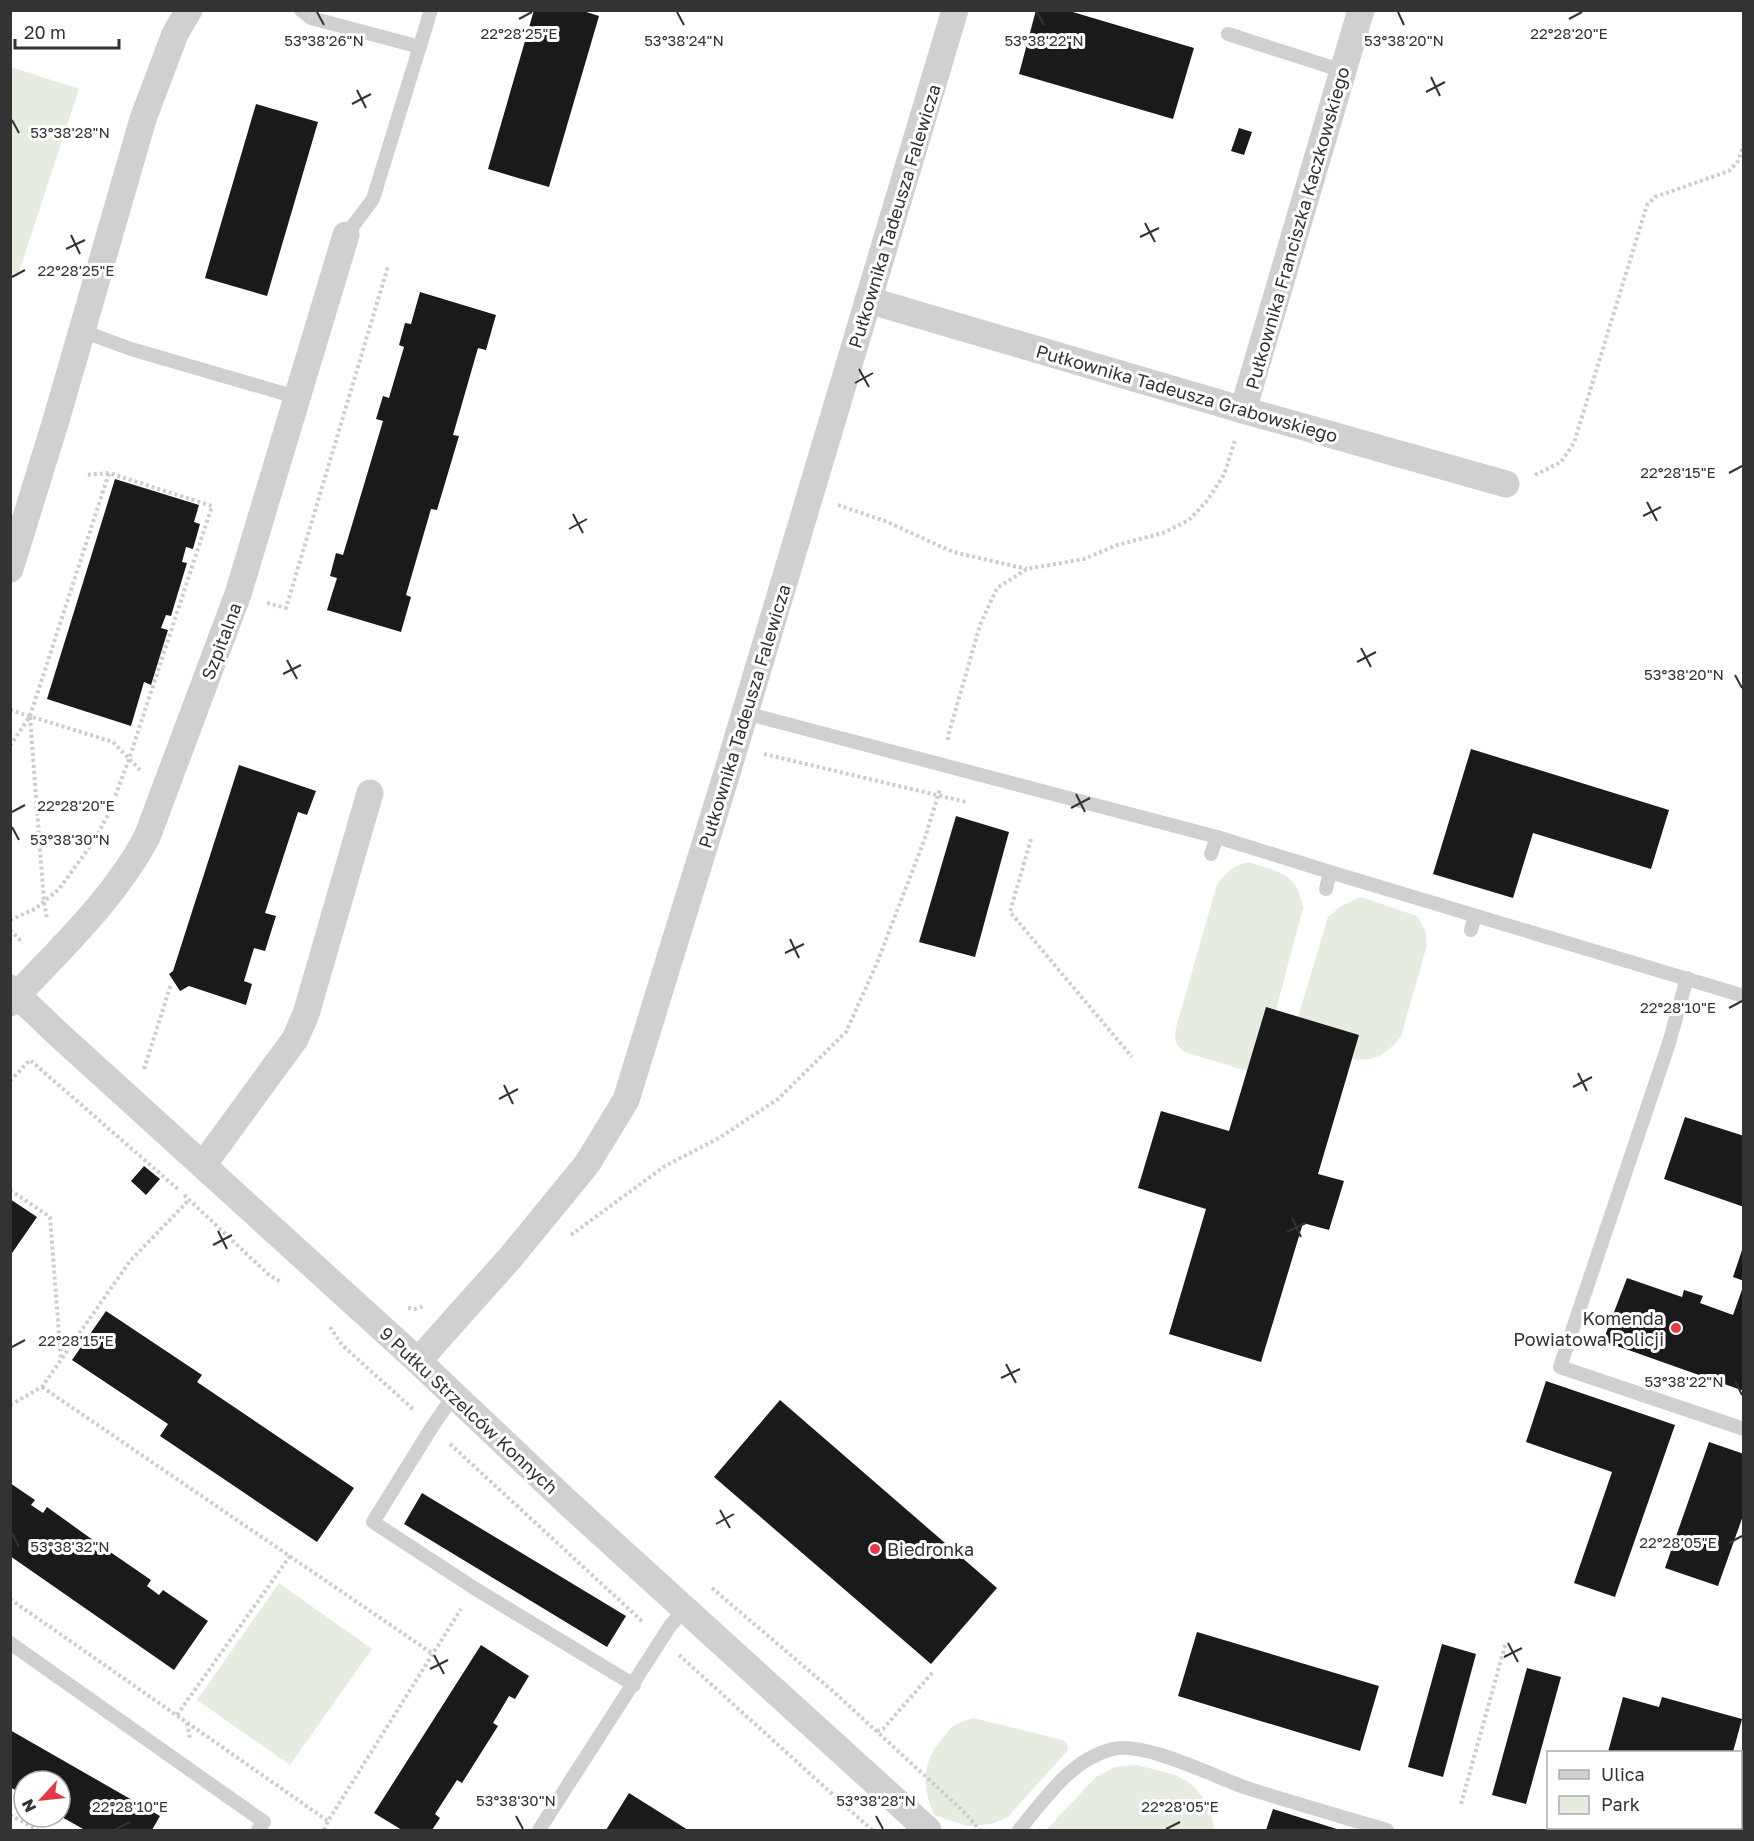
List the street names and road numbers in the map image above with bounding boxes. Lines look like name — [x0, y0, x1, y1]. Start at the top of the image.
street label: Pułkownika Franciszka Kaczkowskiego — [1240, 64, 1354, 392]
street label: Pułkownika Tadeusza Falewicza — [843, 81, 945, 351]
street label: Pułkownika Tadeusza Grabowskiego — [1034, 339, 1340, 447]
street label: Pułkownika Tadeusza Falewicza — [693, 581, 795, 851]
street label: Szpitalna — [196, 599, 246, 683]
street label: 9 Pułku Strzelców Konnych — [375, 1322, 563, 1498]

